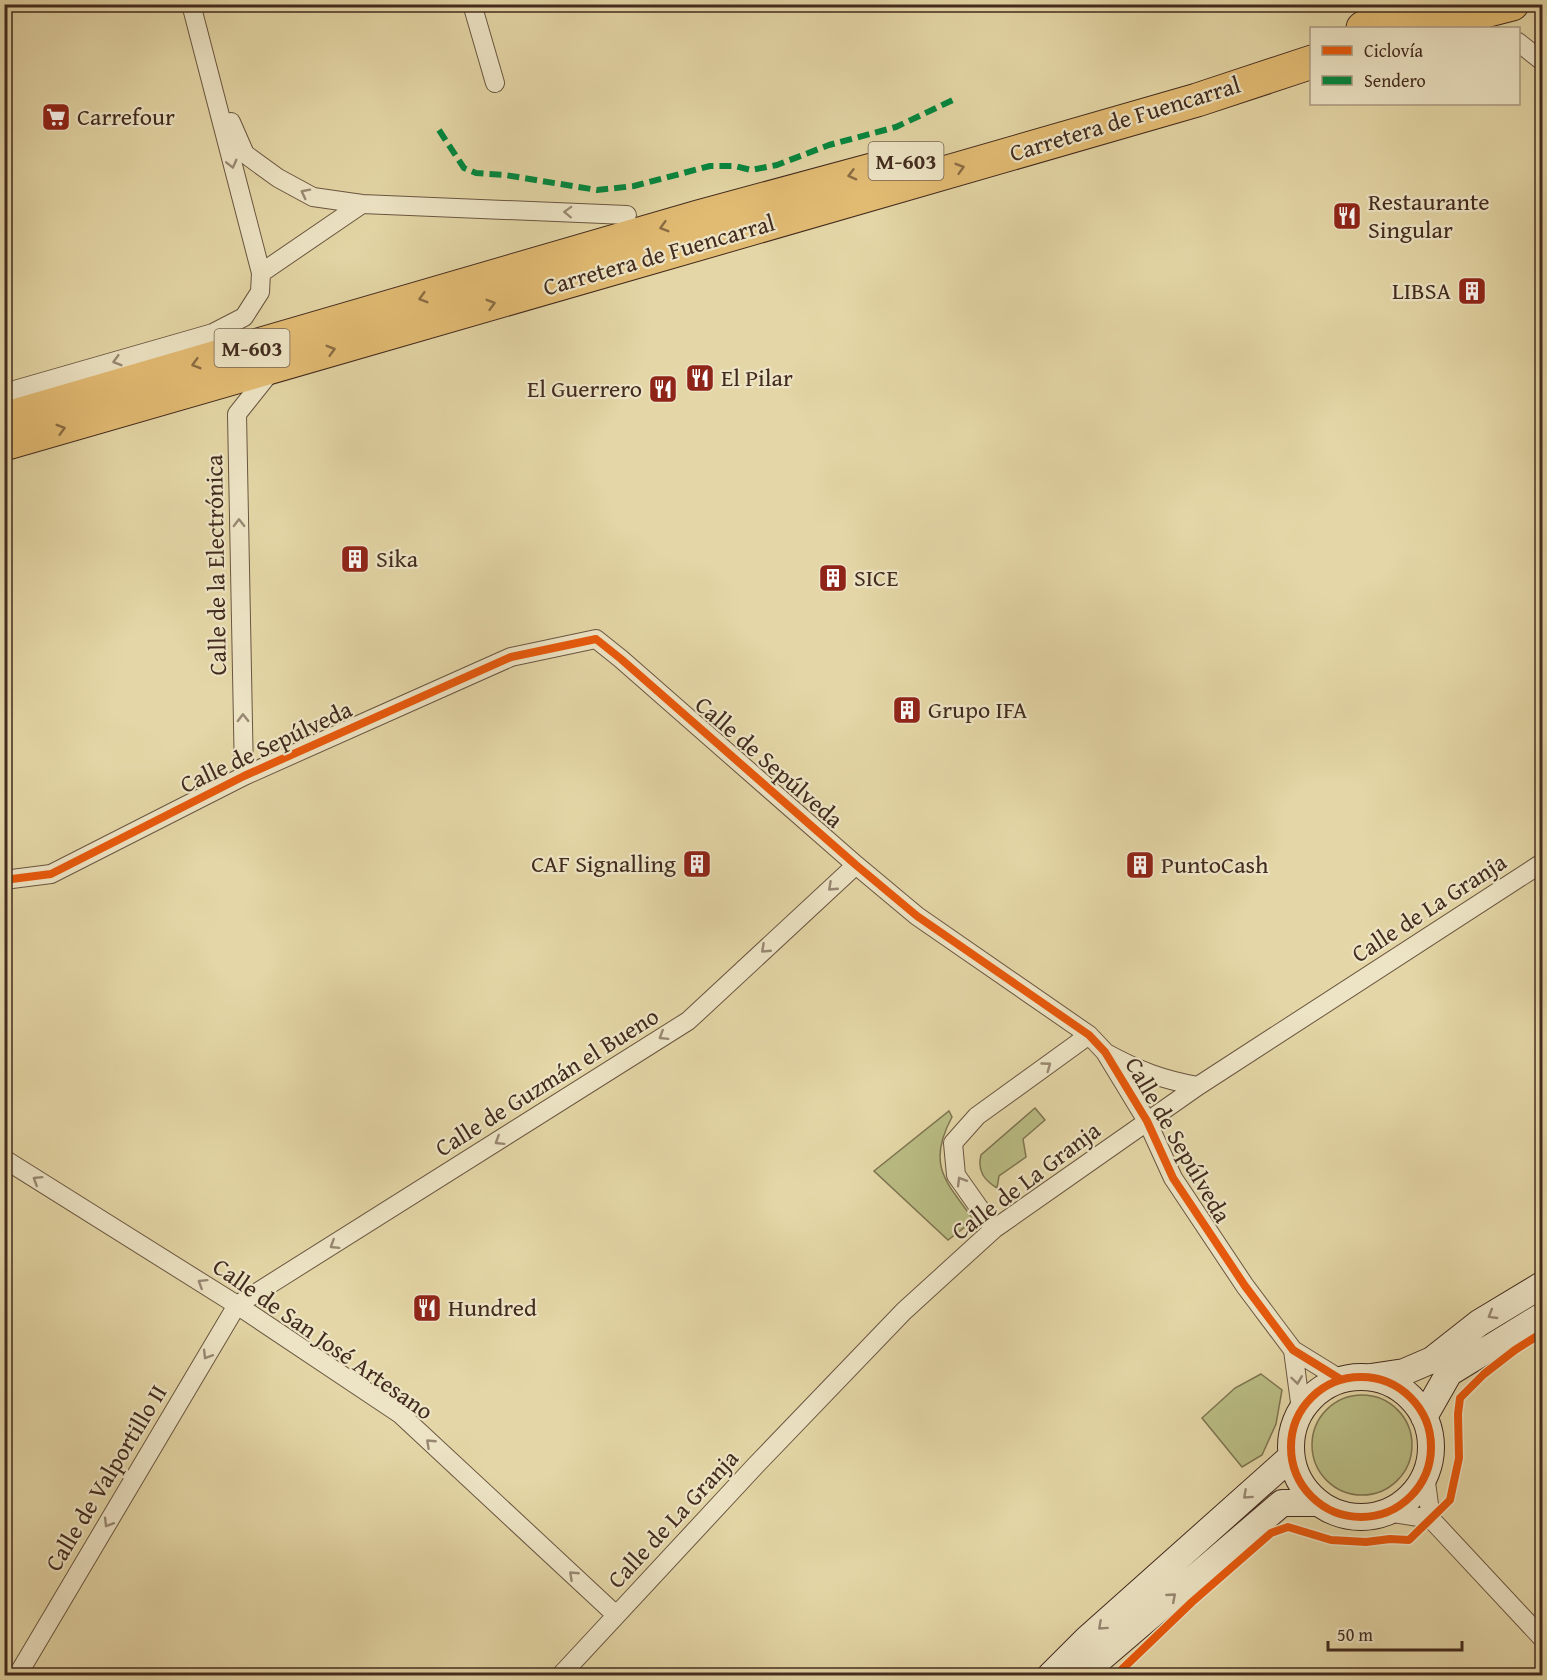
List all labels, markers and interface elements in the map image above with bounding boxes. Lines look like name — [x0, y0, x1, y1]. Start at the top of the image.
legend — [1310, 27, 1520, 105]
text: Ciclovía — [1364, 37, 1423, 64]
street label: Carretera de Fuencarral — [1005, 67, 1245, 170]
text: Sendero — [1364, 67, 1426, 94]
place label: Carrefour — [77, 99, 175, 134]
supermarket icon: Carrefour — [40, 101, 72, 133]
road number: M-603 — [868, 142, 944, 180]
one-way arrow — [225, 158, 238, 168]
one-way arrow — [954, 163, 965, 175]
one-way arrow — [847, 168, 857, 180]
place label: Restaurante Singular — [1368, 184, 1490, 247]
one-way arrow — [300, 188, 311, 200]
restaurant icon: Restaurante Singular — [1331, 200, 1363, 232]
street label: Carretera de Fuencarral — [539, 205, 779, 304]
one-way arrow — [564, 206, 573, 219]
one-way arrow — [659, 220, 669, 232]
place label: LIBSA — [1392, 273, 1451, 308]
building icon: LIBSA — [1456, 275, 1488, 307]
one-way arrow — [418, 291, 429, 303]
one-way arrow — [485, 299, 495, 311]
road number: M-603 — [214, 329, 290, 367]
one-way arrow — [325, 345, 336, 357]
one-way arrow — [112, 354, 123, 366]
one-way arrow — [191, 357, 202, 369]
place label: El Pilar — [721, 360, 793, 395]
restaurant icon: El Pilar — [684, 362, 716, 394]
place label: El Guerrero — [527, 371, 642, 406]
restaurant icon: El Guerrero — [647, 373, 679, 405]
one-way arrow — [56, 423, 66, 436]
street label: Calle de la Electrónica — [196, 454, 235, 676]
one-way arrow — [233, 518, 245, 527]
place label: Sika — [376, 541, 419, 576]
building icon: Sika — [339, 543, 371, 575]
place label: SICE — [854, 560, 898, 595]
building icon: SICE — [817, 562, 849, 594]
street label: Calle de Sepúlveda — [688, 687, 852, 836]
street label: Calle de Sepúlveda — [174, 691, 358, 802]
place label: Grupo IFA — [928, 692, 1028, 727]
building icon: Grupo IFA — [891, 694, 923, 726]
one-way arrow — [237, 713, 249, 722]
street label: Calle de La Granja — [1344, 844, 1514, 971]
place label: CAF Signalling — [531, 846, 676, 881]
place label: PuntoCash — [1161, 847, 1269, 882]
building icon: CAF Signalling — [681, 848, 713, 880]
building icon: PuntoCash — [1124, 849, 1156, 881]
one-way arrow — [828, 880, 839, 891]
one-way arrow — [762, 942, 772, 953]
street label: Calle de Guzmán el Bueno — [428, 998, 665, 1165]
one-way arrow — [659, 1029, 670, 1040]
street label: Calle de Sepúlveda — [1117, 1050, 1240, 1230]
one-way arrow — [1040, 1062, 1051, 1073]
street label: Calle de La Granja — [944, 1113, 1108, 1248]
one-way arrow — [495, 1133, 505, 1145]
one-way arrow — [33, 1175, 43, 1187]
one-way arrow — [957, 1177, 968, 1187]
one-way arrow — [329, 1237, 340, 1248]
street label: Calle de San José Artesano — [206, 1249, 441, 1428]
one-way arrow — [198, 1279, 208, 1291]
place label: Hundred — [448, 1290, 537, 1325]
restaurant icon: Hundred — [411, 1292, 443, 1324]
one-way arrow — [1488, 1307, 1498, 1319]
one-way arrow — [203, 1349, 215, 1359]
one-way arrow — [1291, 1375, 1303, 1385]
street label: Calle de Valportillo II — [36, 1378, 175, 1578]
one-way arrow — [427, 1439, 438, 1450]
street label: Calle de La Granja — [599, 1441, 747, 1596]
one-way arrow — [1243, 1488, 1254, 1499]
one-way arrow — [103, 1517, 115, 1527]
one-way arrow — [570, 1571, 580, 1582]
one-way arrow — [1165, 1593, 1176, 1604]
scale bar — [1328, 1614, 1462, 1652]
one-way arrow — [1098, 1619, 1109, 1630]
text: 50 m — [1337, 1621, 1373, 1648]

